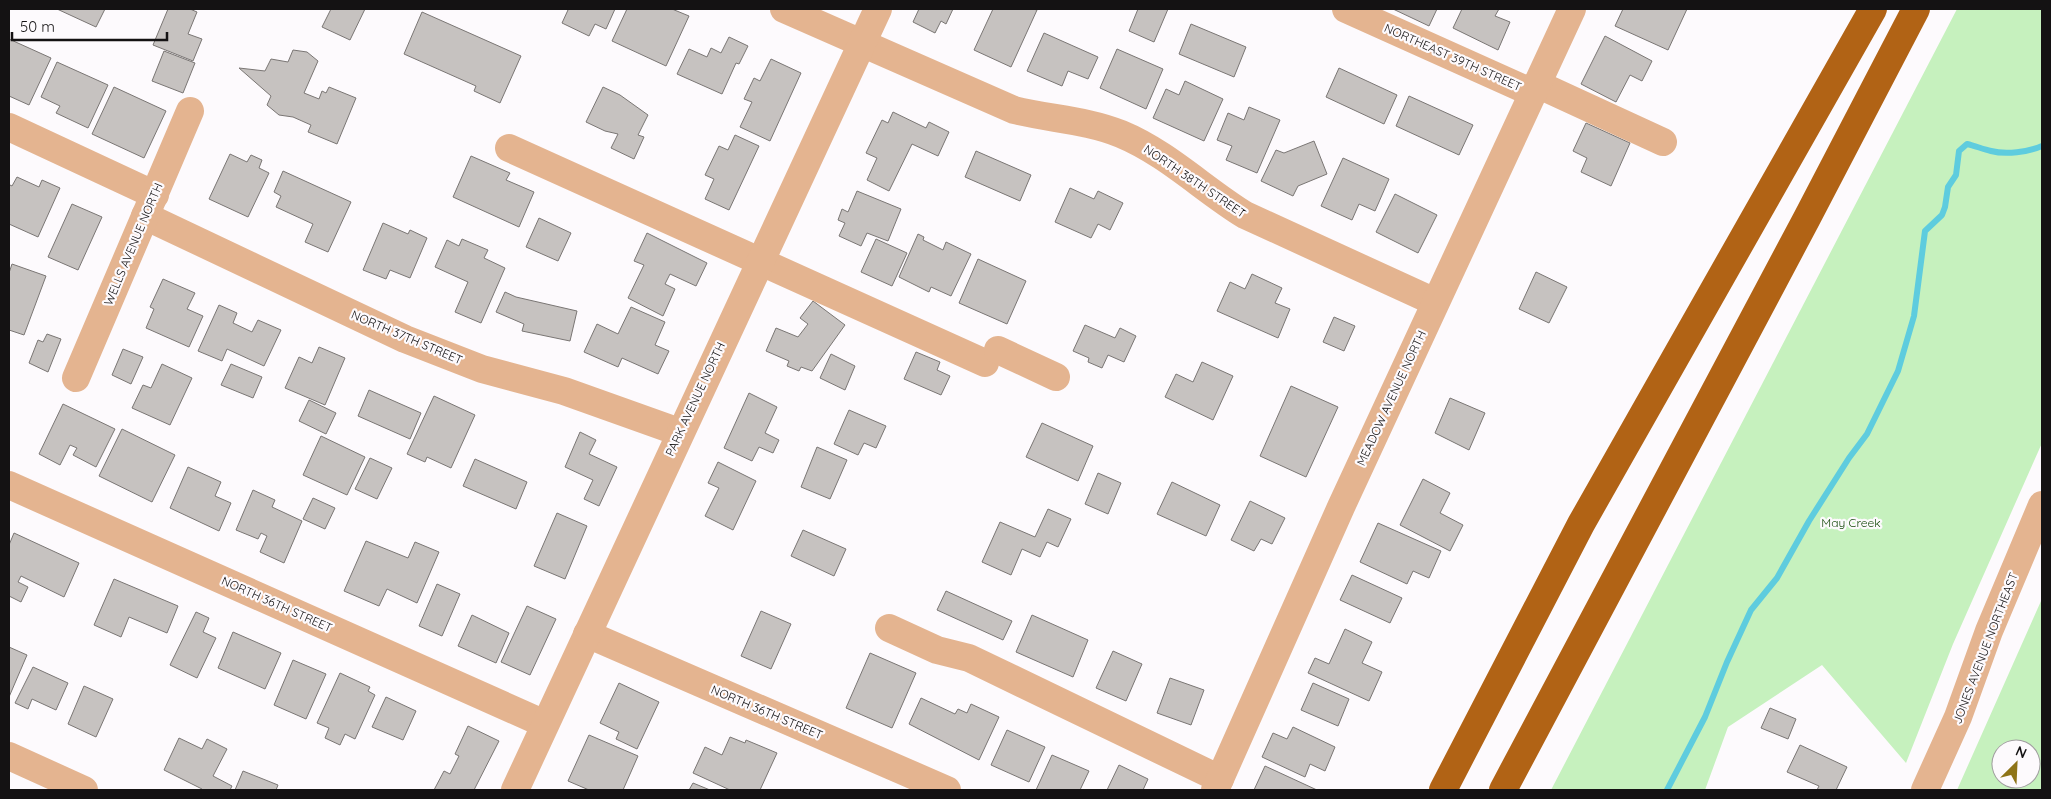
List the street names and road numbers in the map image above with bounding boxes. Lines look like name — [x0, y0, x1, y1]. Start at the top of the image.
street label: NORTHEAST 39TH STREET — [1382, 20, 1524, 94]
street label: NORTH 38TH STREET — [1141, 141, 1249, 221]
street label: WELLS AVENUE NORTH — [100, 180, 166, 308]
street label: NORTH 37TH STREET — [349, 307, 465, 367]
street label: MEADOW AVENUE NORTH — [1353, 328, 1429, 468]
street label: PARK AVENUE NORTH — [662, 339, 728, 459]
street label: JONES AVENUE NORTHEAST — [1949, 570, 2021, 726]
street label: NORTH 36TH STREET — [219, 573, 335, 635]
street label: NORTH 36TH STREET — [709, 682, 825, 742]

